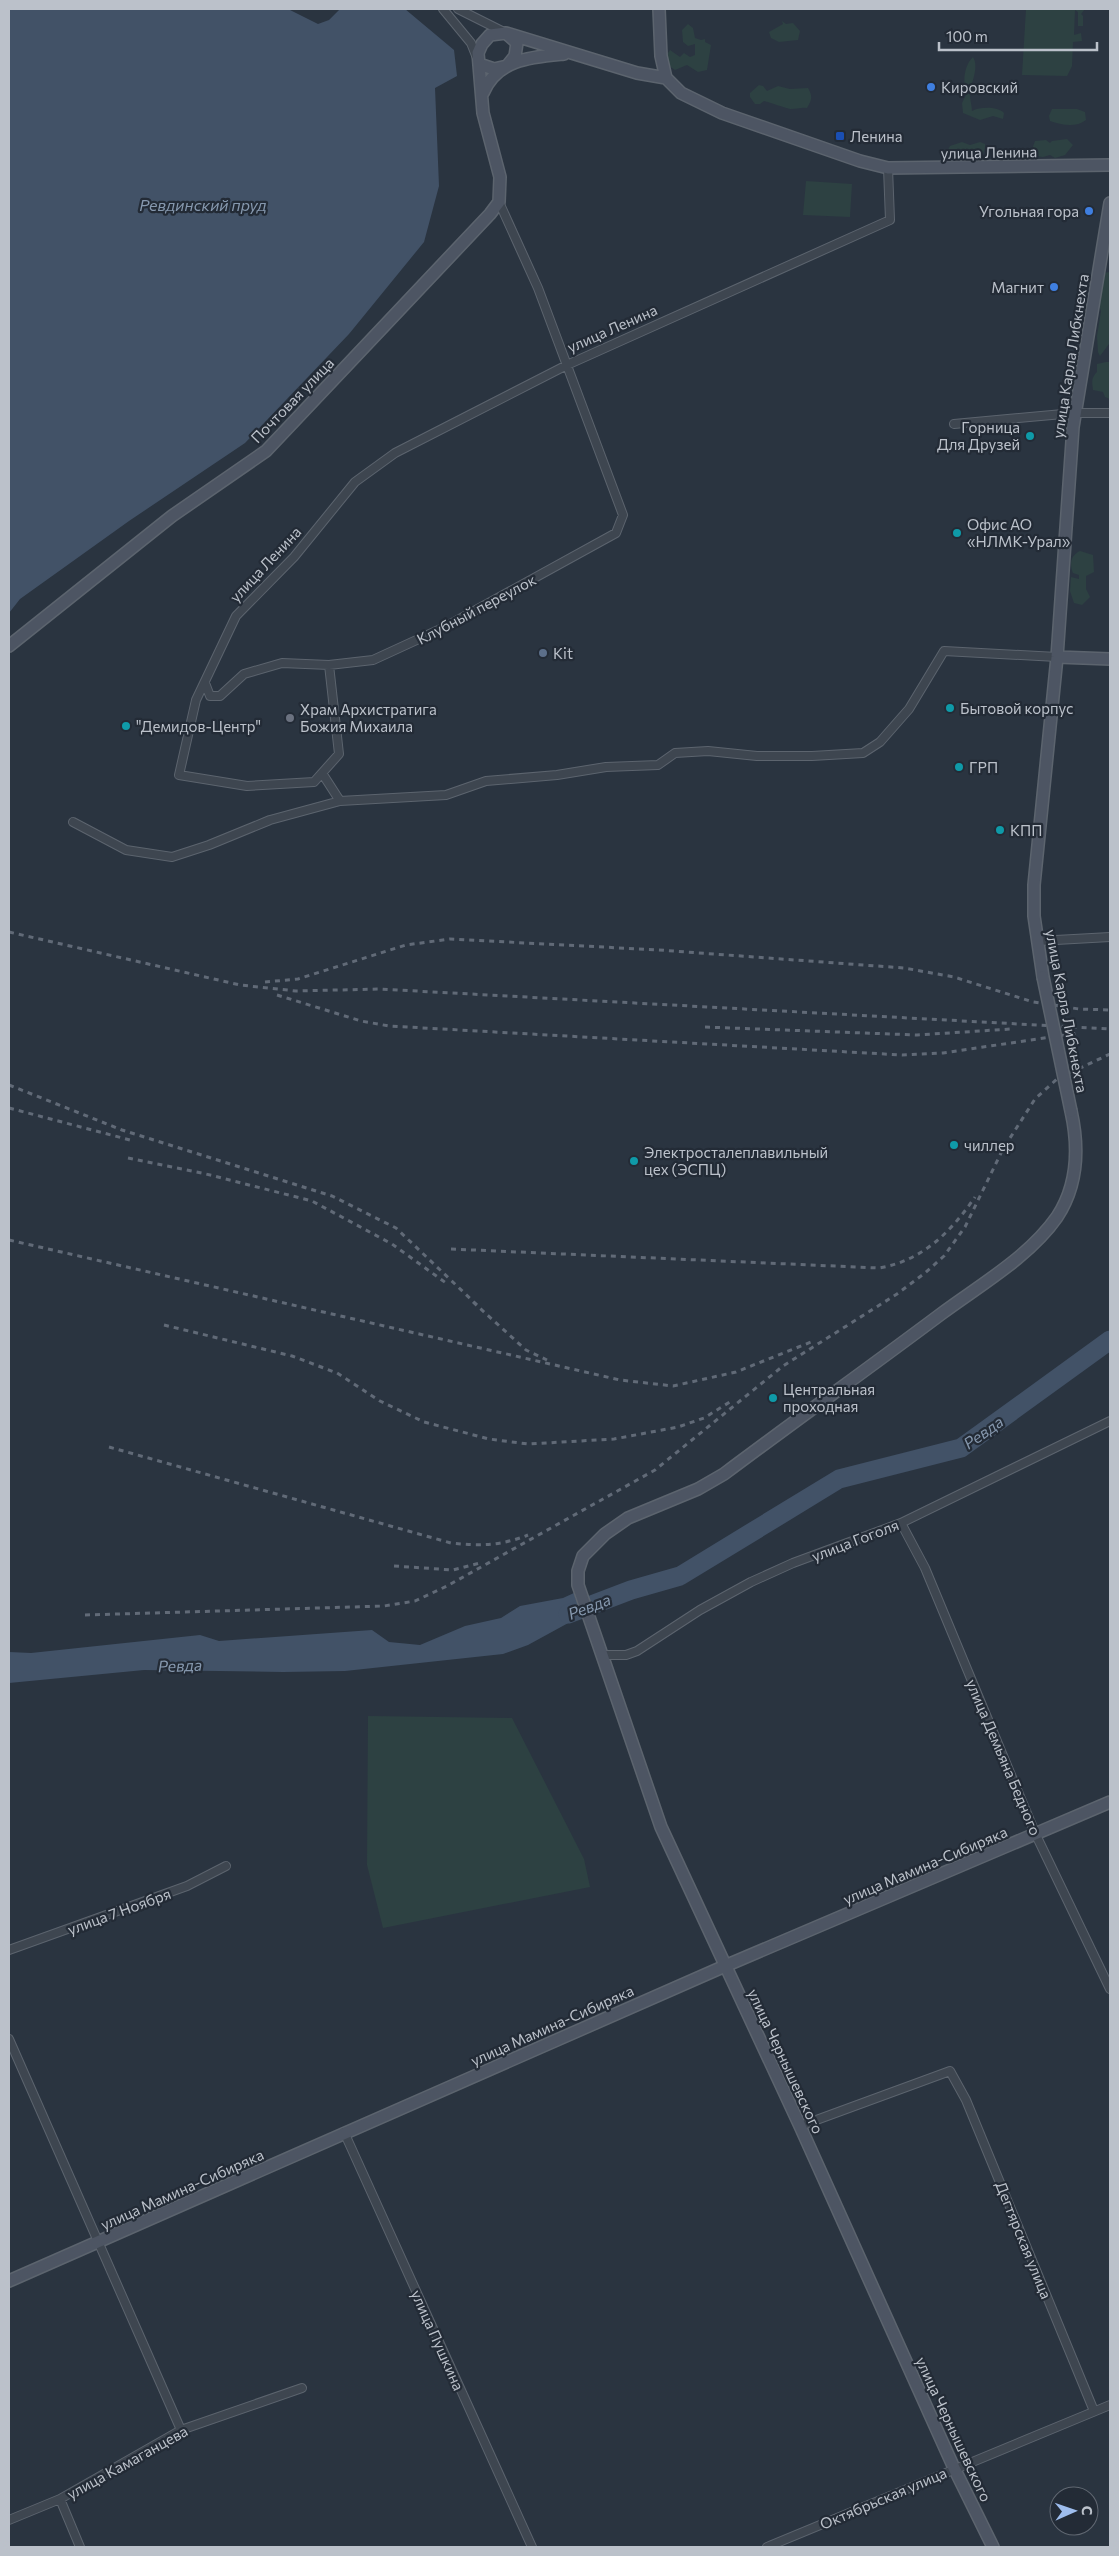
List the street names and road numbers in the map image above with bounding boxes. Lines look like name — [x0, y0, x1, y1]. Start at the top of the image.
street label: улица Ленина — [941, 142, 1037, 162]
street label: улица Карла Либкнехта — [1048, 273, 1092, 439]
street label: улица Ленина — [564, 300, 660, 356]
street label: Почтовая улица — [247, 354, 337, 446]
street label: улица Ленина — [225, 523, 305, 605]
street label: Клубный переулок — [413, 570, 539, 648]
street label: улица Карла Либкнехта — [1042, 928, 1092, 1094]
street label: улица Гоголя — [809, 1515, 901, 1565]
street label: улица Демьяна Бедного — [963, 1676, 1045, 1838]
street label: улица Мамина-Сибиряка — [840, 1822, 1010, 1908]
street label: улица 7 Ноября — [65, 1884, 173, 1938]
street label: улица Мамина-Сибиряка — [468, 1981, 636, 2069]
street label: улица Чернышевского — [744, 1986, 828, 2136]
street label: улица Мамина-Сибиряка — [98, 2145, 266, 2233]
street label: Дегтярская улица — [992, 2179, 1056, 2301]
street label: улица Пушкина — [408, 2287, 468, 2393]
street label: улица Чернышевского — [912, 2354, 996, 2504]
street label: улица Камаганцева — [63, 2421, 191, 2503]
street label: Октябрьская улица — [817, 2463, 949, 2533]

